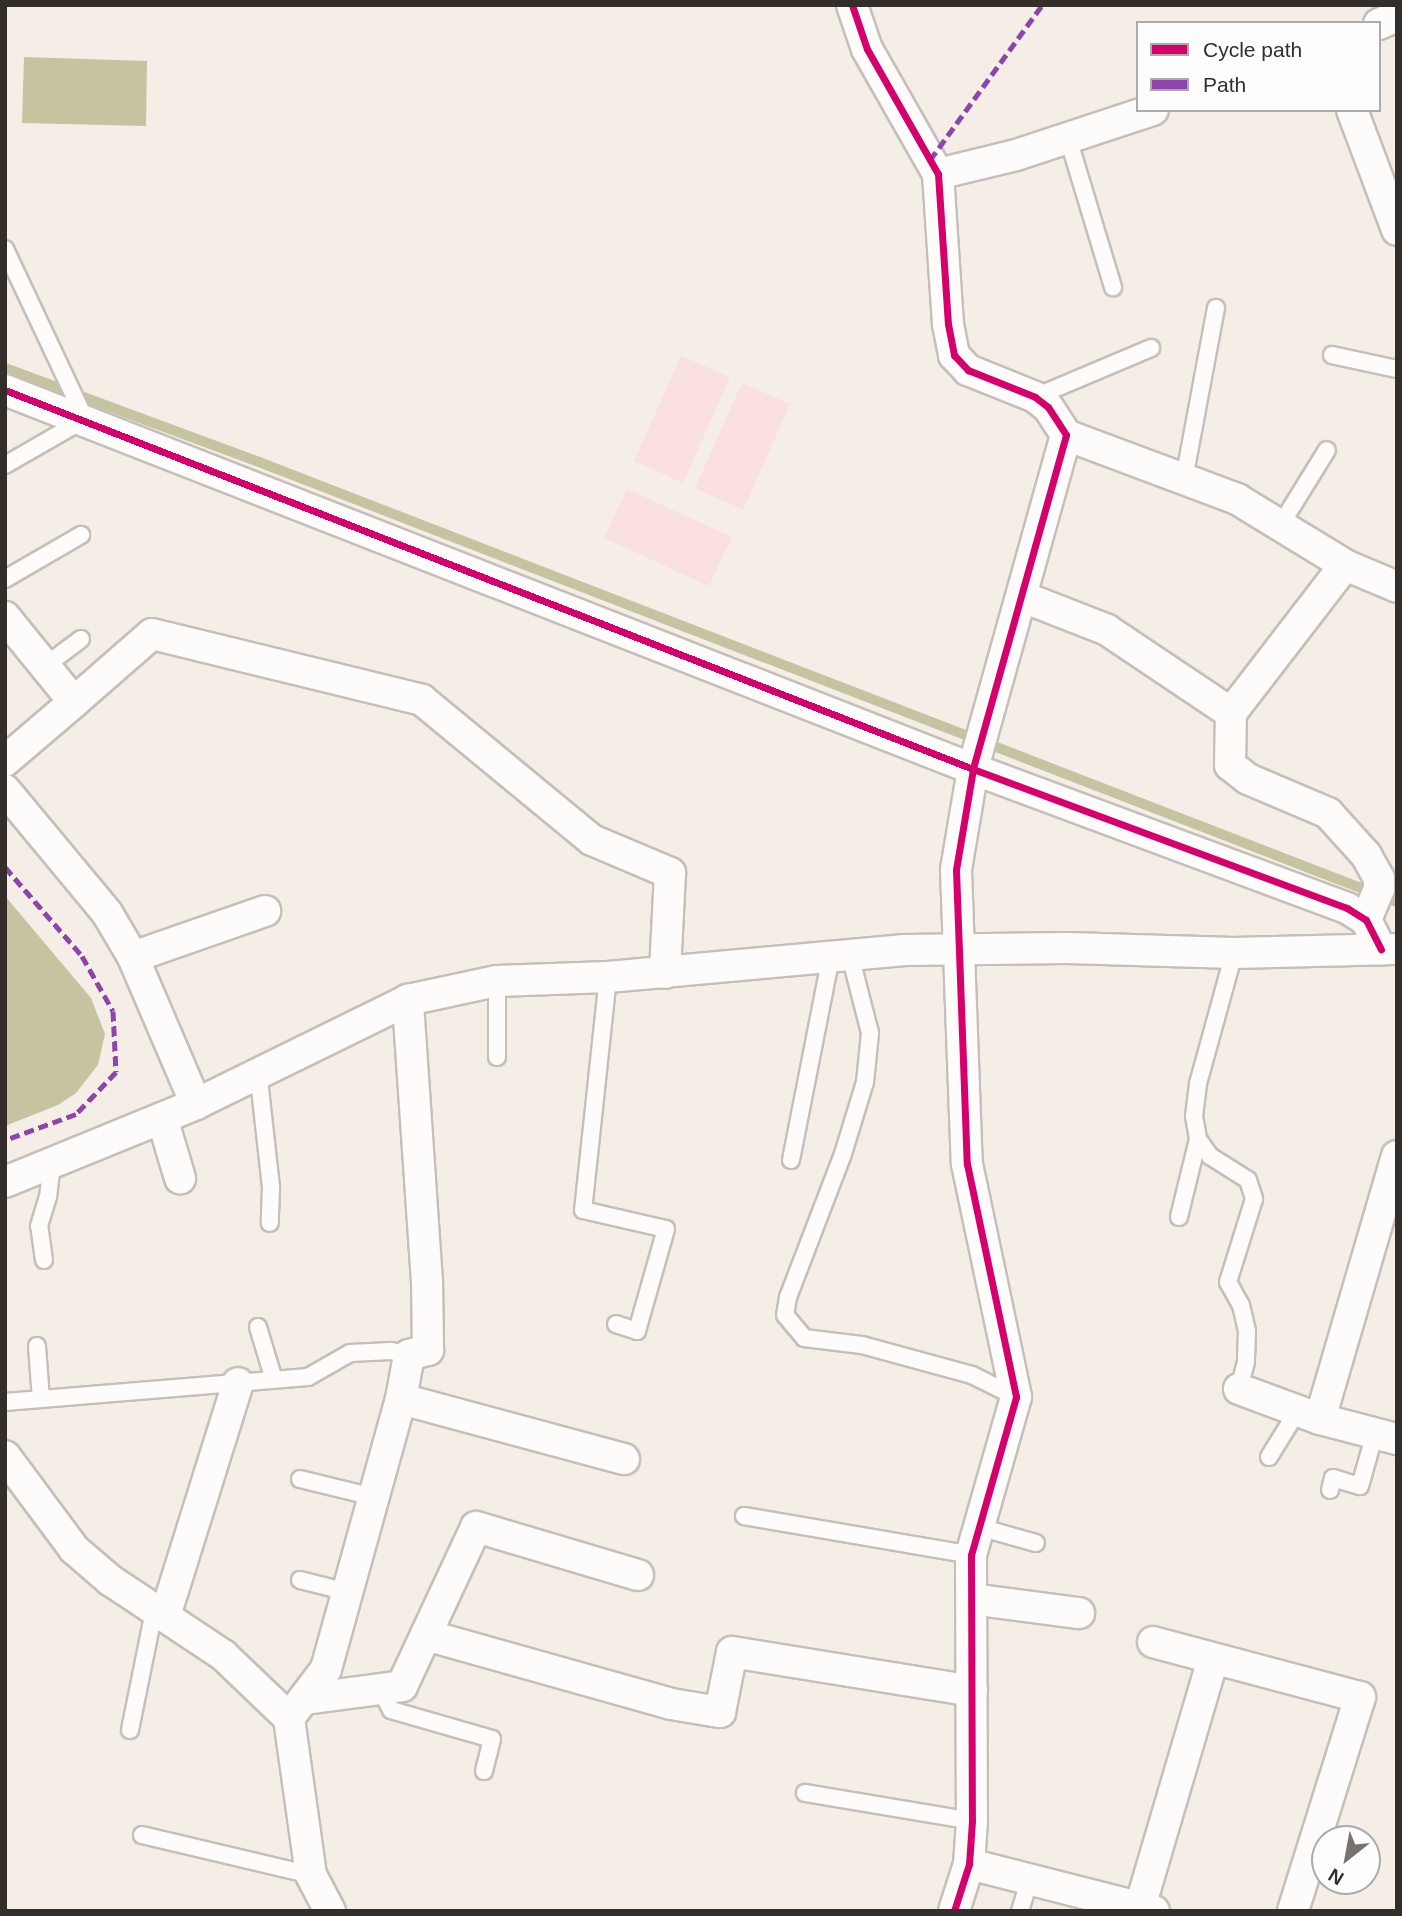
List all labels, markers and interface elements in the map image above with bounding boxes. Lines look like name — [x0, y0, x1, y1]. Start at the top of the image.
legend — [1136, 21, 1381, 112]
text: Cycle path — [1203, 38, 1302, 61]
text: Path — [1203, 73, 1246, 96]
north arrow — [1311, 1825, 1381, 1895]
text: N — [1325, 1864, 1347, 1889]

